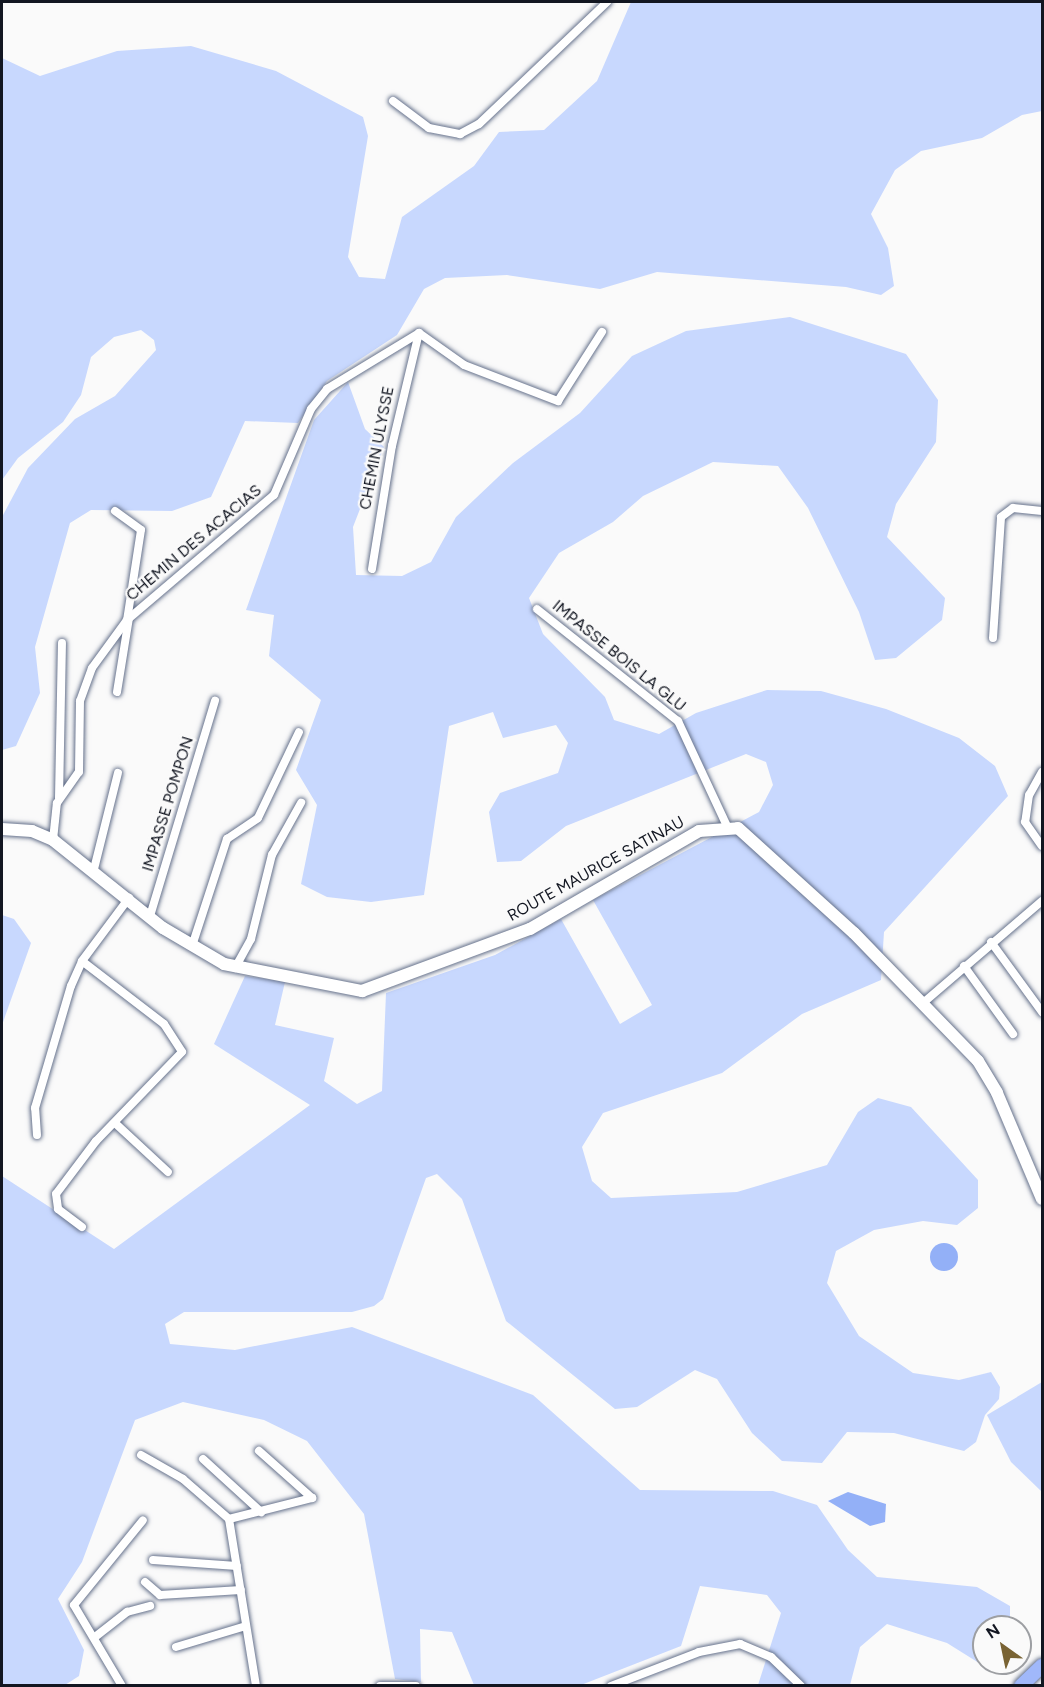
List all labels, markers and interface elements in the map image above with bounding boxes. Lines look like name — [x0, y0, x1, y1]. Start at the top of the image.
street label: CHEMIN ULYSSE — [356, 385, 398, 511]
street label: CHEMIN DES ACACIAS — [123, 481, 265, 605]
street label: IMPASSE BOIS LA GLU — [548, 596, 690, 716]
street label: IMPASSE POMPON — [138, 734, 198, 874]
street label: ROUTE MAURICE SATINAU — [504, 812, 688, 926]
north arrow — [972, 1615, 1032, 1675]
text: N — [983, 1620, 1003, 1642]

